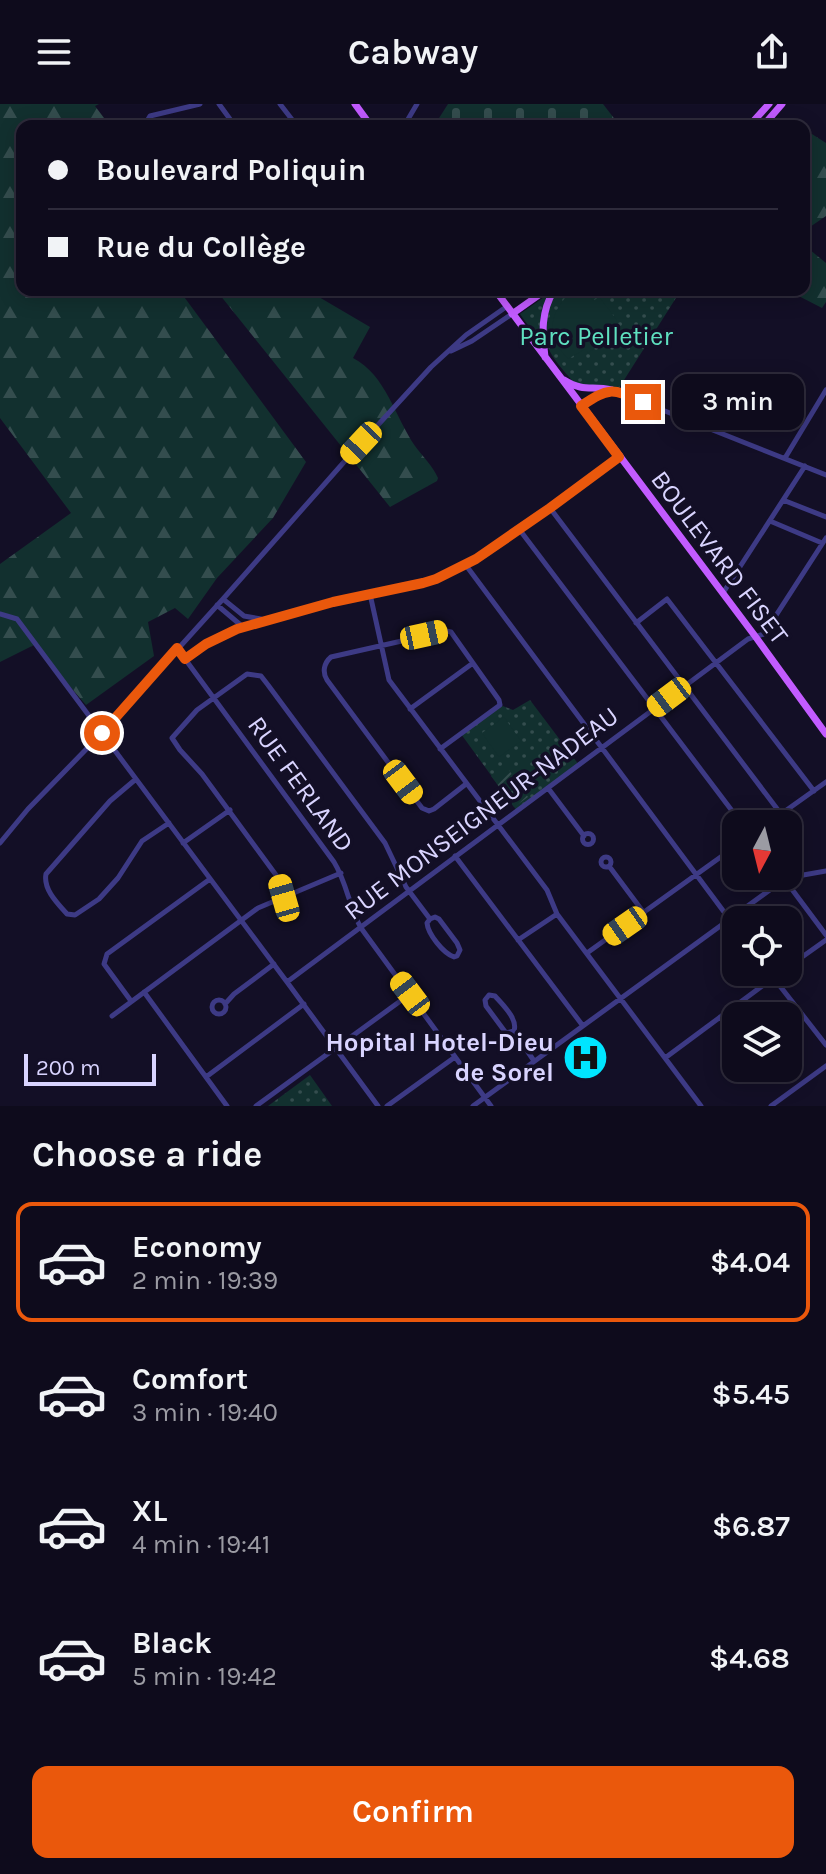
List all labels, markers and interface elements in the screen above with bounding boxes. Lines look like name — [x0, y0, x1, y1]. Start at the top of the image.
icon: menu — [32, 30, 76, 74]
icon: share — [750, 30, 794, 74]
text: Cabway — [348, 31, 478, 73]
text: Boulevard Poliquin — [96, 152, 366, 188]
text: Rue du Collège — [96, 229, 306, 265]
park label: Parc Pelletier — [519, 321, 673, 352]
callout: 3 min — [671, 374, 803, 430]
route end — [625, 384, 661, 420]
text: 3 min — [702, 386, 774, 417]
car — [336, 417, 386, 469]
street label: BOULEVARD FISET — [644, 465, 795, 650]
car — [398, 618, 450, 652]
car — [643, 673, 695, 721]
street label: RUE MONSEIGNEUR-NADEAU — [338, 700, 625, 927]
street label: RUE FERLAND — [241, 711, 360, 858]
route start — [84, 715, 120, 751]
car — [379, 756, 427, 808]
north arrow — [722, 810, 802, 890]
map controls — [722, 810, 802, 1082]
car — [266, 872, 302, 924]
car — [598, 902, 652, 950]
button: locate — [722, 906, 802, 986]
car — [386, 968, 434, 1020]
button: layers — [722, 1002, 802, 1082]
place label: Hopital Hotel-Dieu de Sorel — [325, 1027, 554, 1088]
hospital icon: Hopital Hotel-Dieu de Sorel — [561, 1033, 609, 1081]
scale bar — [24, 1050, 156, 1086]
text: 200 m — [36, 1055, 101, 1081]
text: Choose a ride — [32, 1133, 262, 1175]
icon: car — [36, 1226, 108, 1298]
text: Economy — [132, 1229, 262, 1265]
text: $4.04 — [710, 1244, 790, 1280]
text: 2 min · 19:39 — [132, 1265, 278, 1296]
icon: car — [36, 1358, 108, 1430]
text: Comfort — [132, 1361, 248, 1397]
text: $5.45 — [711, 1376, 790, 1412]
text: 3 min · 19:40 — [132, 1397, 278, 1428]
icon: car — [36, 1490, 108, 1562]
text: XL — [132, 1493, 167, 1529]
text: $6.87 — [712, 1508, 790, 1544]
text: 4 min · 19:41 — [132, 1529, 270, 1560]
icon: car — [36, 1622, 108, 1694]
text: Black — [132, 1625, 212, 1661]
text: $4.68 — [709, 1640, 790, 1676]
text: 5 min · 19:42 — [132, 1661, 277, 1692]
button: Confirm — [32, 1766, 794, 1858]

